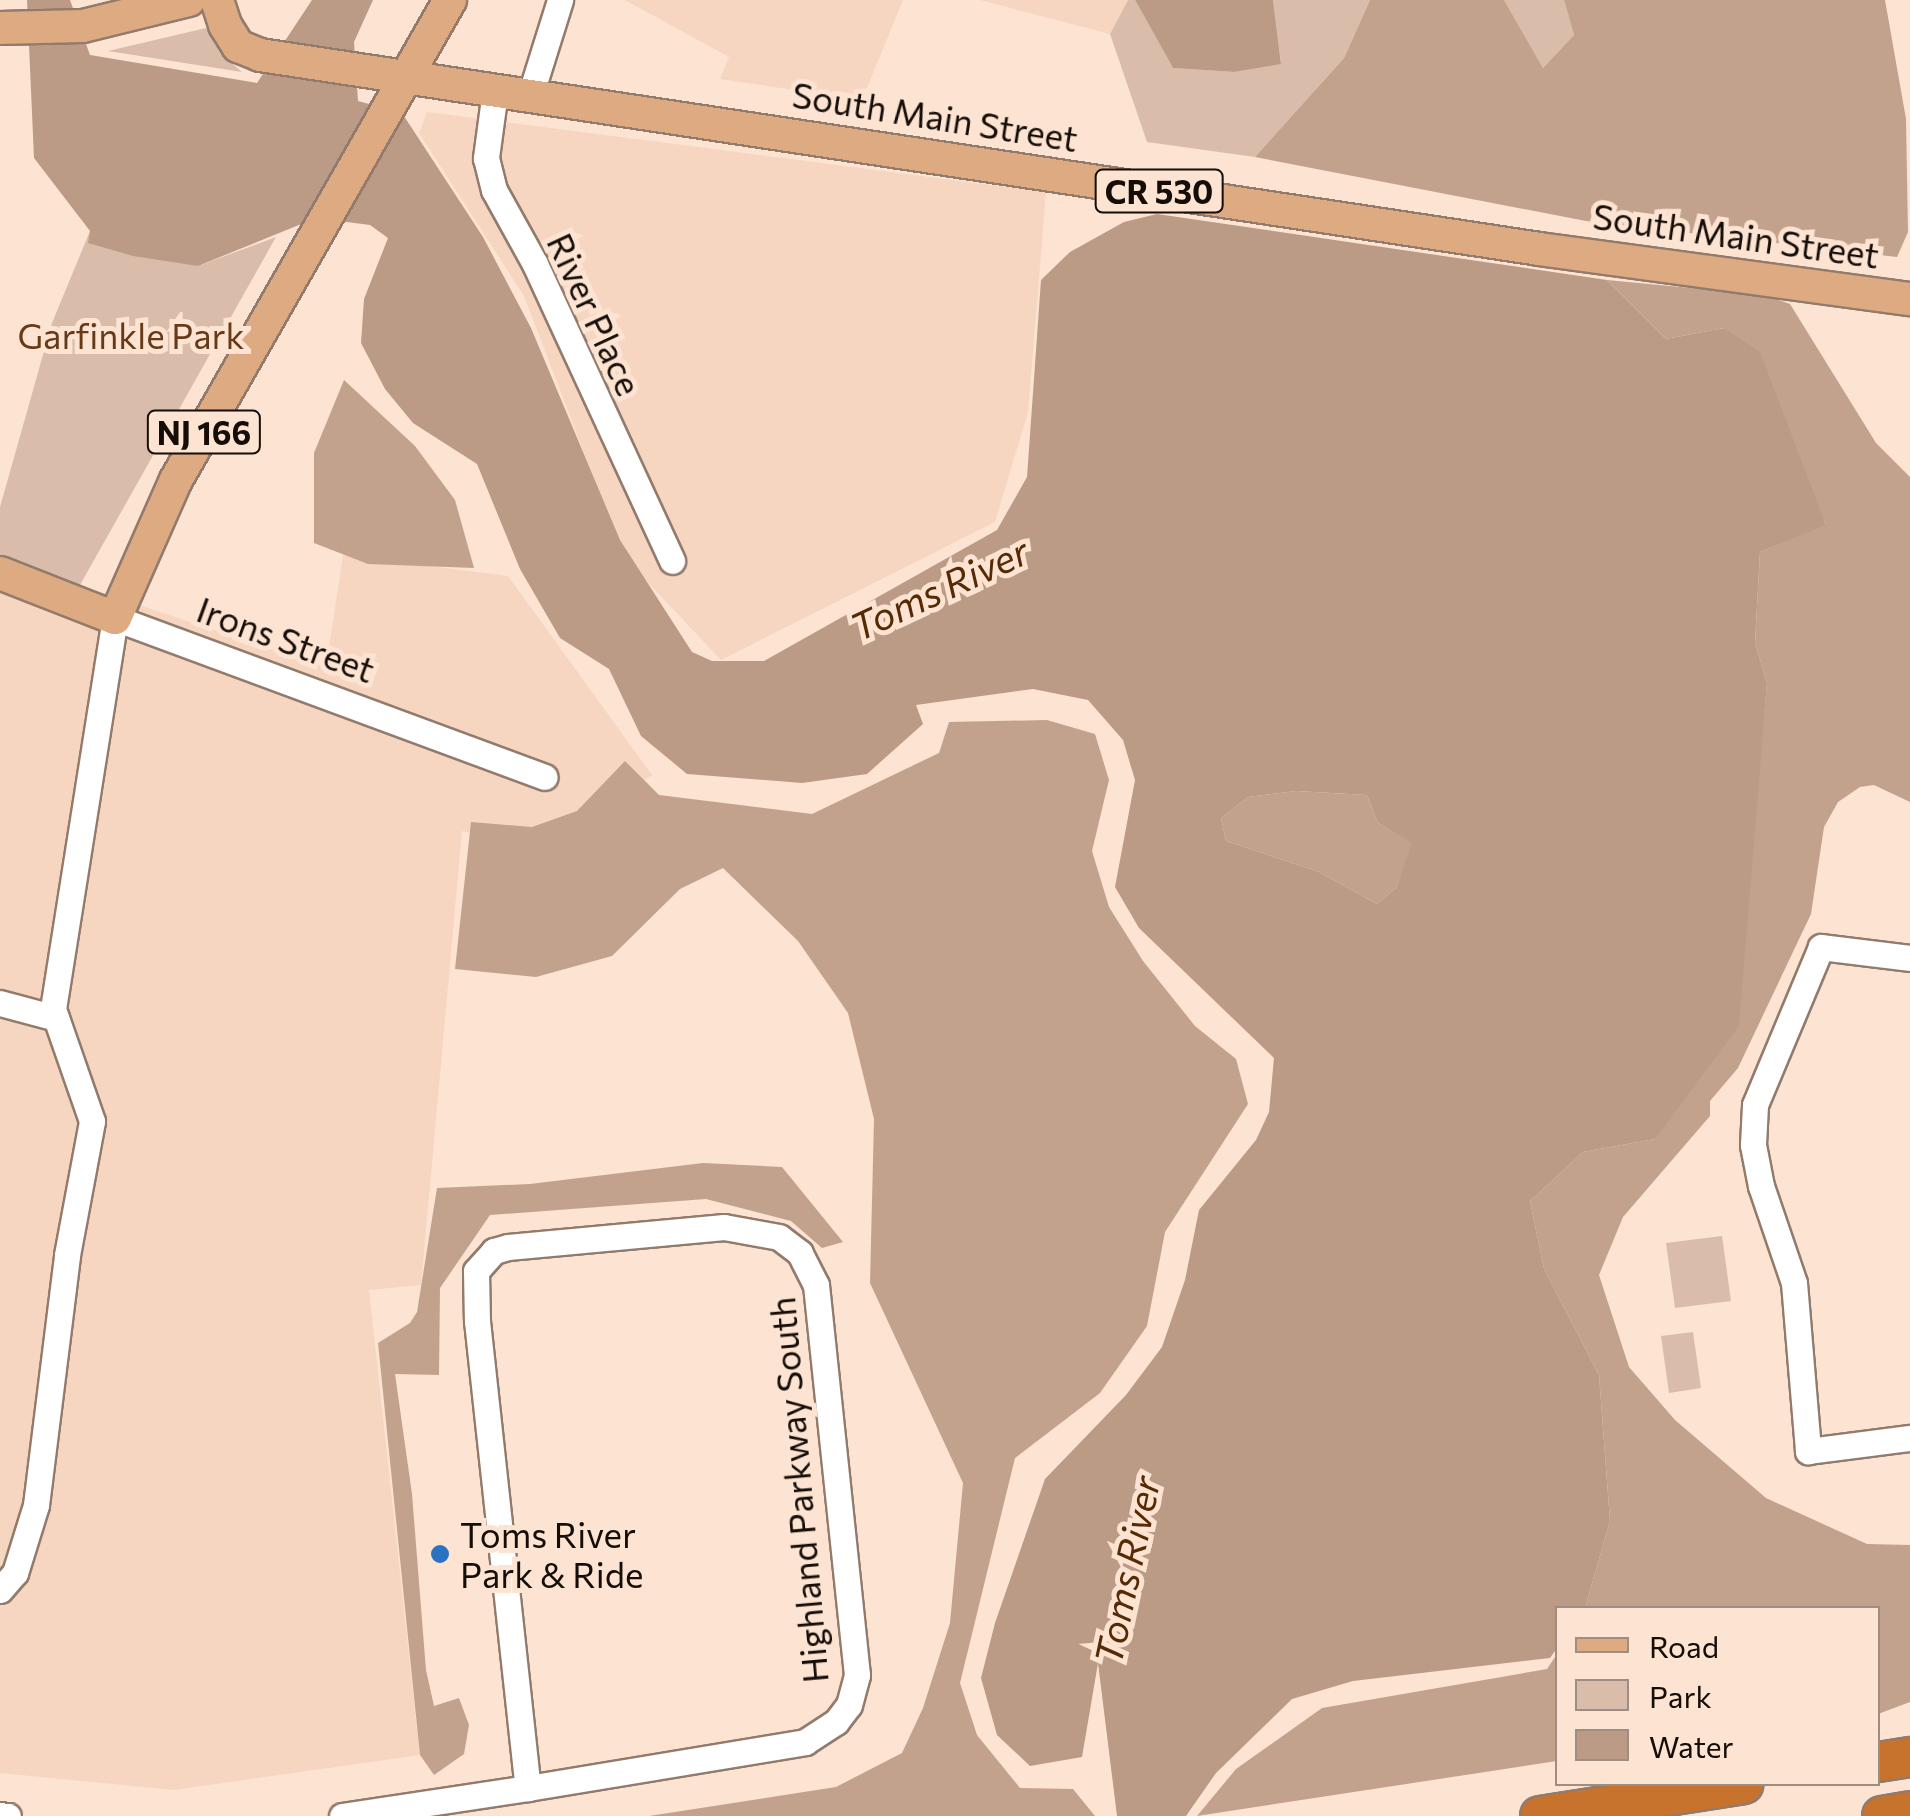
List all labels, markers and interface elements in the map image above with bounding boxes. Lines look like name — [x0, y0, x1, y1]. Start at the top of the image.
street label: South Main Street — [789, 73, 1081, 159]
road number: CR 530 — [1094, 164, 1224, 218]
street label: South Main Street — [1590, 194, 1882, 276]
street label: River Place — [539, 226, 651, 402]
park label: Garfinkle Park — [17, 314, 245, 356]
road number: NJ 166 — [146, 405, 262, 459]
water label: Toms River — [843, 527, 1035, 649]
street label: Irons Street — [192, 588, 380, 690]
street label: Highland Parkway South — [760, 1295, 836, 1685]
water label: Toms River — [1084, 1472, 1168, 1668]
place label: Toms River Park & Ride — [460, 1513, 643, 1595]
marker: Toms River Park & Ride — [429, 1543, 451, 1565]
legend — [1555, 1606, 1880, 1786]
text: Road — [1649, 1627, 1719, 1664]
text: Park — [1649, 1677, 1712, 1714]
text: Water — [1649, 1727, 1734, 1764]

